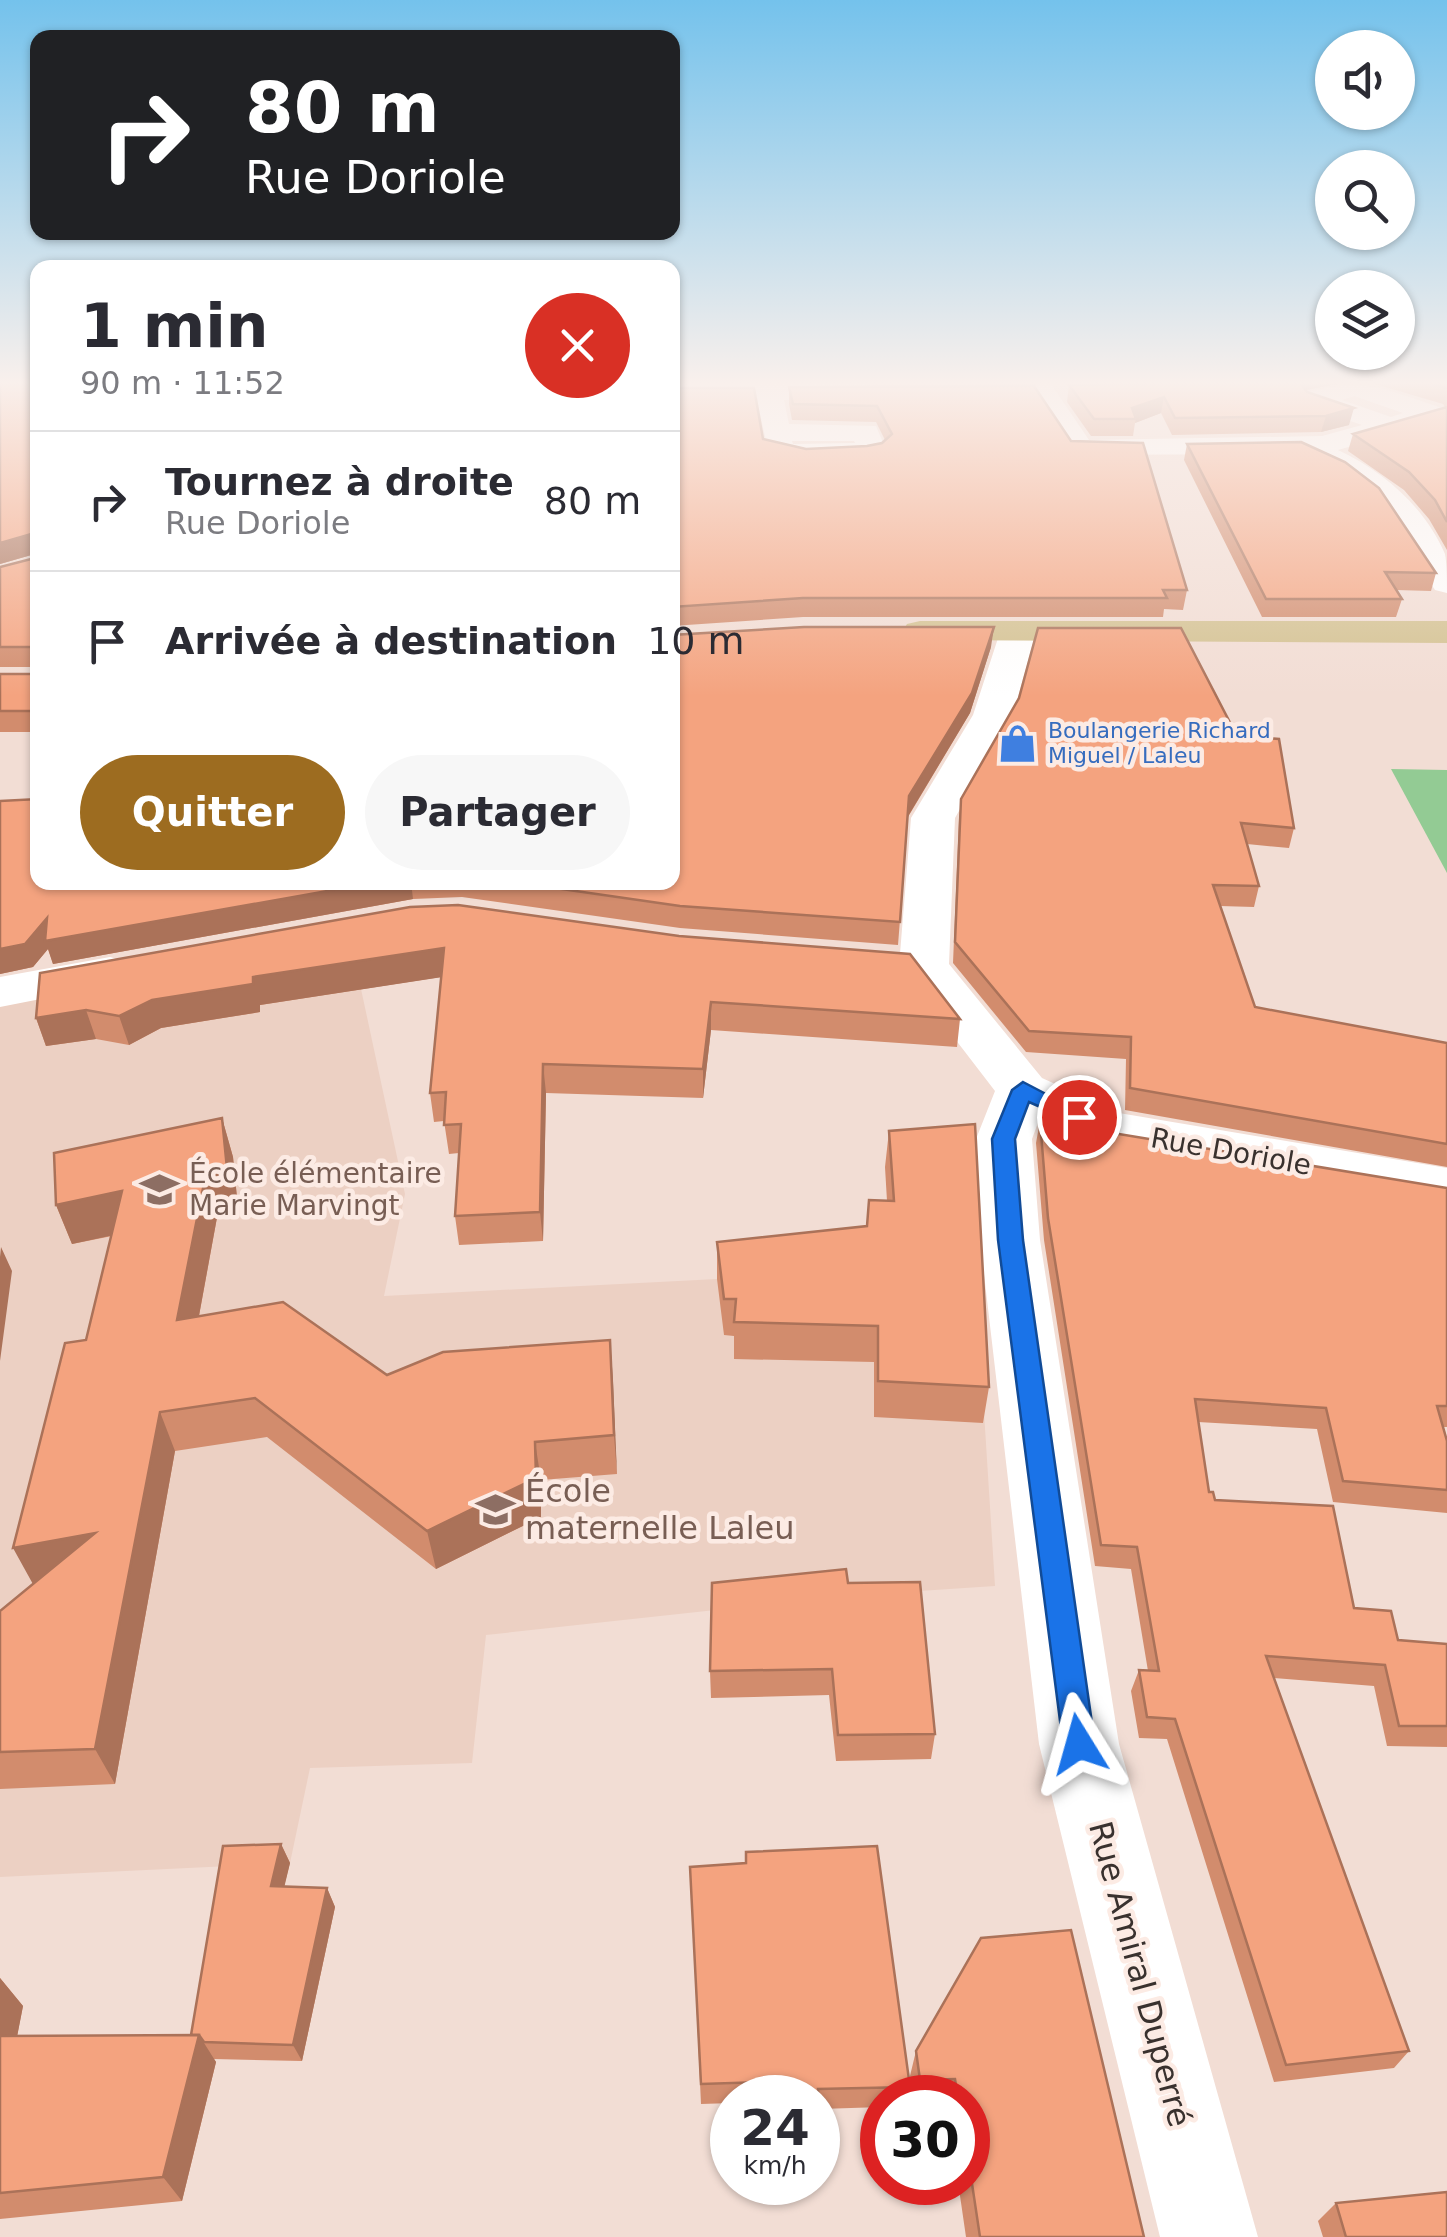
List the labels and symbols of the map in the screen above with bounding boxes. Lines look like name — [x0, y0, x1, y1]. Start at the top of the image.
place label: Boulangerie Richard Miguel / Laleu — [1048, 718, 1271, 768]
shop icon: Boulangerie Richard Miguel / Laleu — [997, 722, 1039, 764]
pin — [1037, 1075, 1122, 1160]
street label: Rue Doriole — [1148, 1121, 1314, 1182]
place label: École élémentaire Marie Marvingt — [189, 1156, 442, 1222]
school or university icon: École élémentaire Marie Marvingt — [138, 1168, 180, 1210]
place label: École maternelle Laleu — [525, 1472, 795, 1547]
school or university icon: École maternelle Laleu — [474, 1488, 516, 1530]
position arrow — [1027, 1692, 1131, 1796]
street label: Rue Amiral Duperré — [1081, 1817, 1199, 2131]
speed limit sign: 30 — [860, 2075, 990, 2205]

